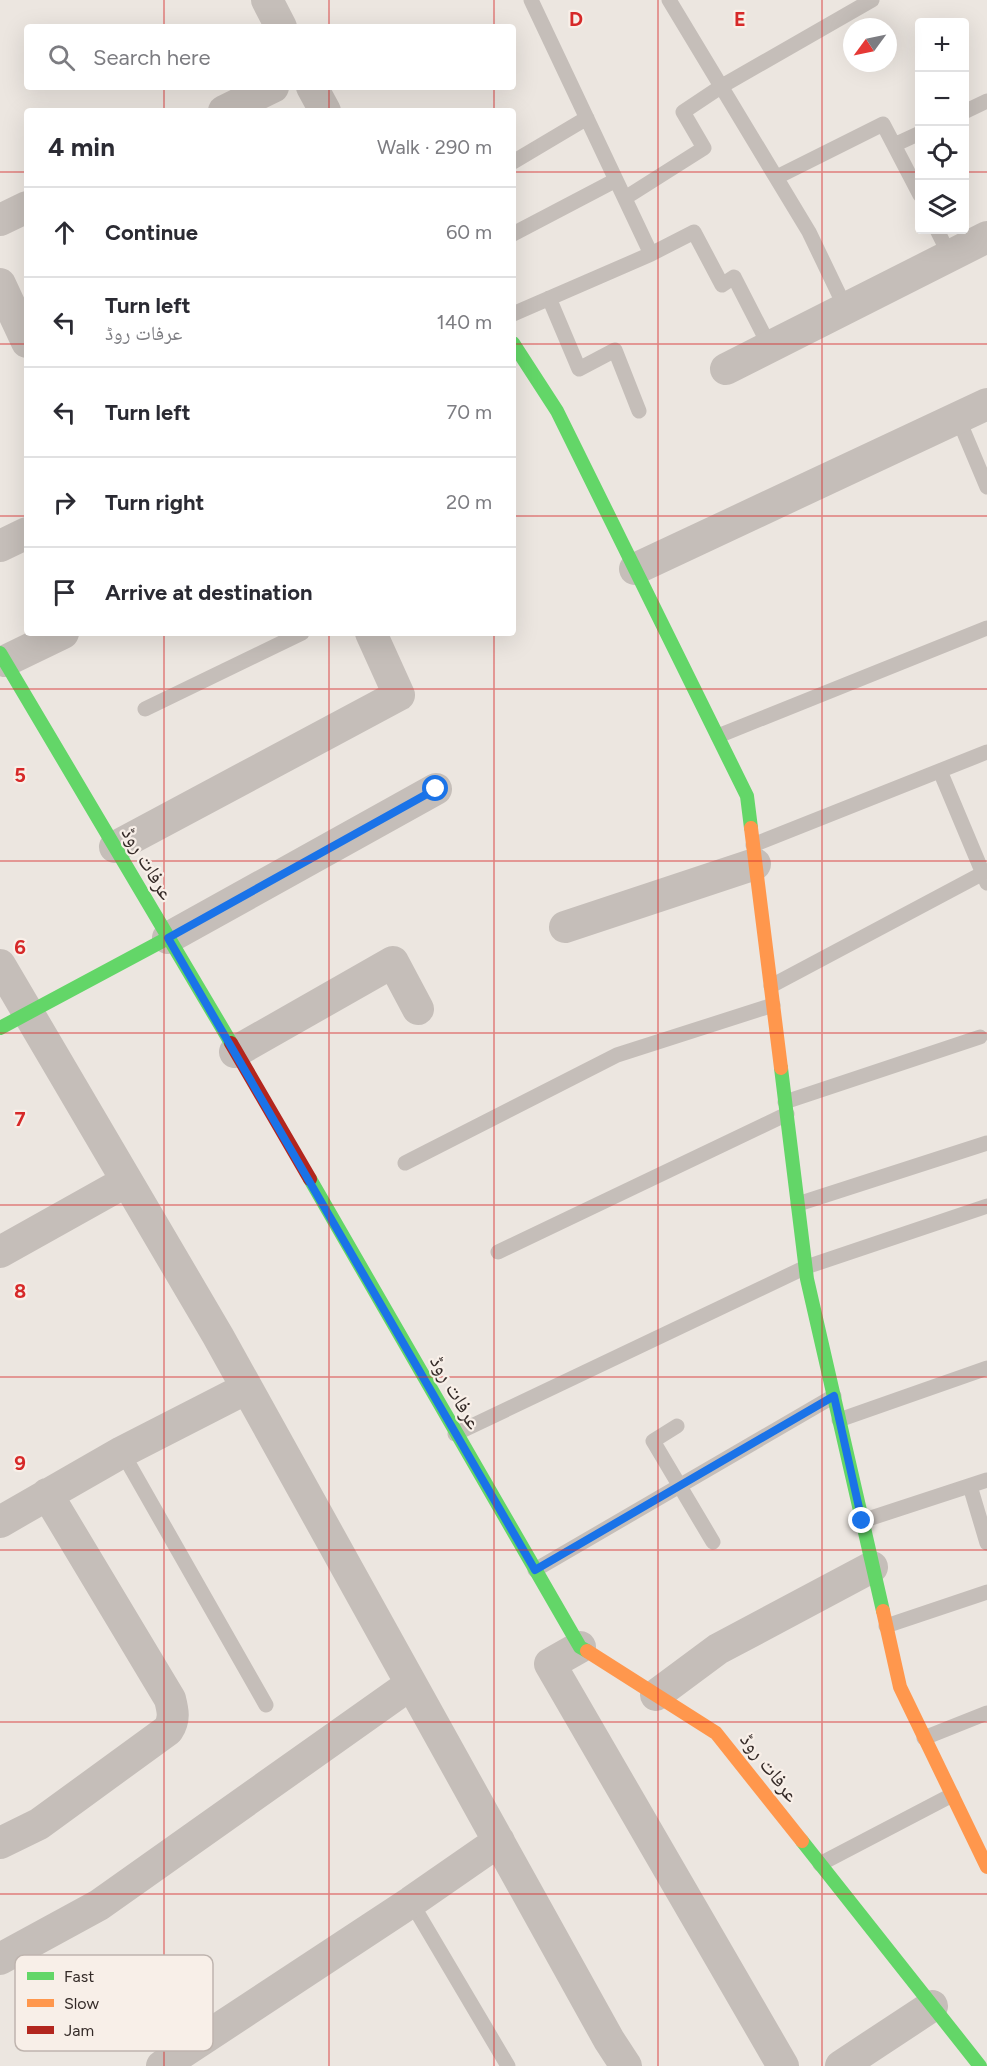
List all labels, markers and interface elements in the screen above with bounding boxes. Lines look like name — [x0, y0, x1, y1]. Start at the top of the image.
text: D — [569, 7, 583, 31]
text: E — [734, 7, 746, 31]
north arrow — [843, 18, 897, 72]
map controls — [915, 18, 969, 234]
button: + — [915, 18, 969, 72]
search box — [24, 24, 516, 90]
icon: search — [45, 41, 78, 74]
text: Search here — [93, 44, 211, 71]
button: − — [915, 72, 969, 126]
button: locate — [915, 126, 969, 180]
text: 4 min — [48, 131, 115, 163]
text: Walk · 290 m — [377, 135, 492, 159]
button: layers — [915, 180, 969, 234]
icon: ahead — [48, 216, 81, 249]
text: Continue — [105, 219, 198, 246]
text: 60 m — [446, 220, 492, 244]
text: Turn left — [105, 292, 191, 319]
icon: left — [48, 306, 81, 339]
text: 140 m — [437, 310, 492, 334]
text: عرفات روڈ — [105, 321, 182, 345]
icon: left — [48, 396, 81, 429]
text: Turn left — [105, 399, 191, 426]
text: 70 m — [446, 400, 492, 424]
icon: right — [48, 486, 81, 519]
text: Turn right — [105, 489, 204, 516]
text: 20 m — [446, 490, 492, 514]
icon: arrive — [48, 576, 81, 609]
text: Arrive at destination — [105, 579, 313, 606]
text: 5 — [14, 763, 26, 787]
route start — [422, 775, 448, 801]
street label: عرفات روڈ — [116, 822, 180, 905]
text: 6 — [14, 935, 26, 959]
text: 7 — [14, 1107, 26, 1131]
text: 8 — [14, 1279, 26, 1303]
street label: عرفات روڈ — [425, 1351, 487, 1434]
text: 9 — [14, 1451, 26, 1475]
route end — [848, 1507, 874, 1533]
street label: عرفات روڈ — [735, 1727, 805, 1807]
legend — [15, 1955, 213, 2051]
text: Fast — [64, 1967, 94, 1986]
text: Slow — [64, 1994, 99, 2013]
text: Jam — [64, 2021, 94, 2040]

